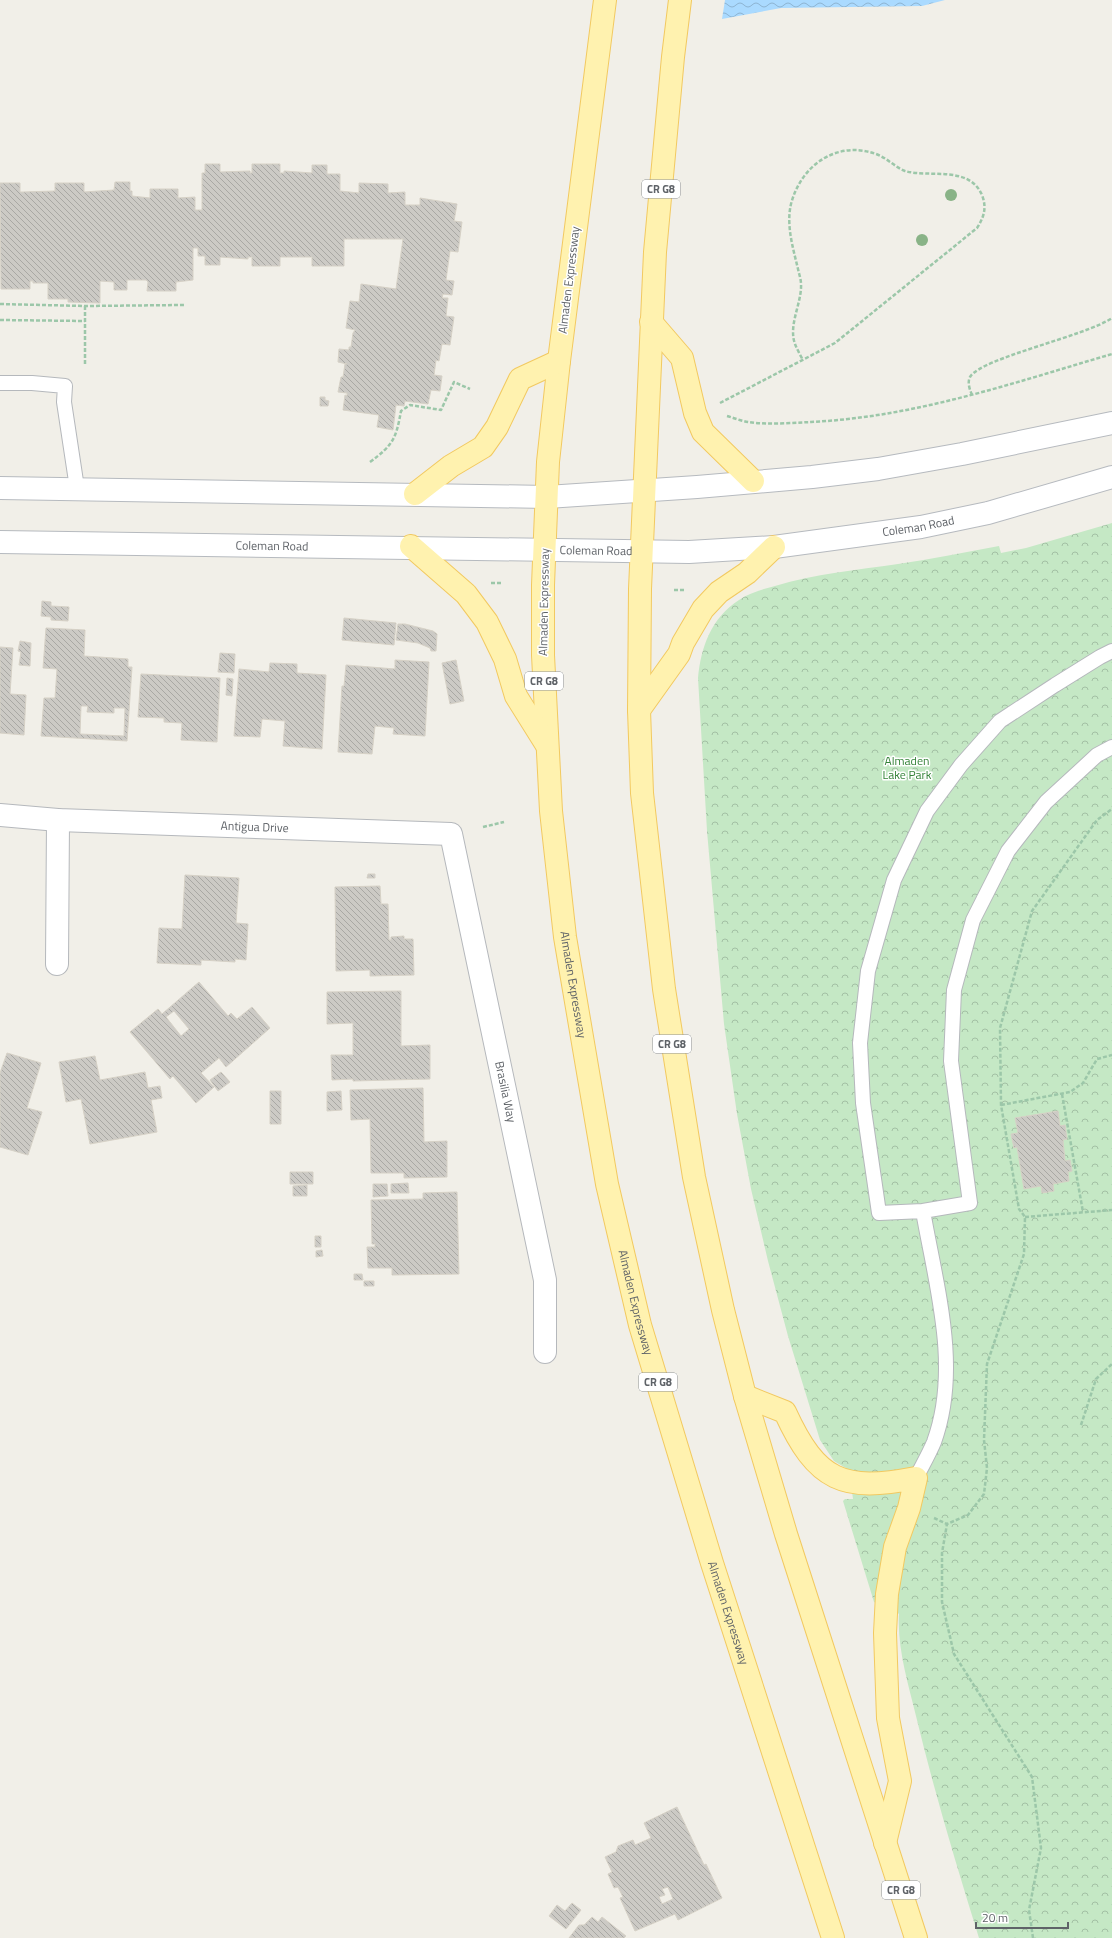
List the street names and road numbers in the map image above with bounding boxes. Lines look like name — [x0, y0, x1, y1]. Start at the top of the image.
road number: CR G8 — [642, 180, 680, 198]
street label: Almaden Expressway — [553, 225, 585, 335]
street label: Coleman Road — [881, 510, 956, 541]
street label: Coleman Road — [235, 535, 309, 555]
street label: Coleman Road — [559, 540, 632, 560]
street label: Almaden Expressway — [533, 548, 554, 656]
road number: CR G8 — [525, 672, 563, 690]
street label: Antigua Drive — [220, 816, 289, 837]
street label: Almaden Expressway — [555, 930, 592, 1040]
road number: CR G8 — [653, 1035, 691, 1053]
street label: Brasilia Way — [490, 1059, 522, 1124]
street label: Almaden Expressway — [614, 1248, 659, 1358]
road number: CR G8 — [639, 1373, 677, 1391]
street label: Almaden Expressway — [703, 1558, 754, 1667]
road number: CR G8 — [882, 1881, 920, 1899]

